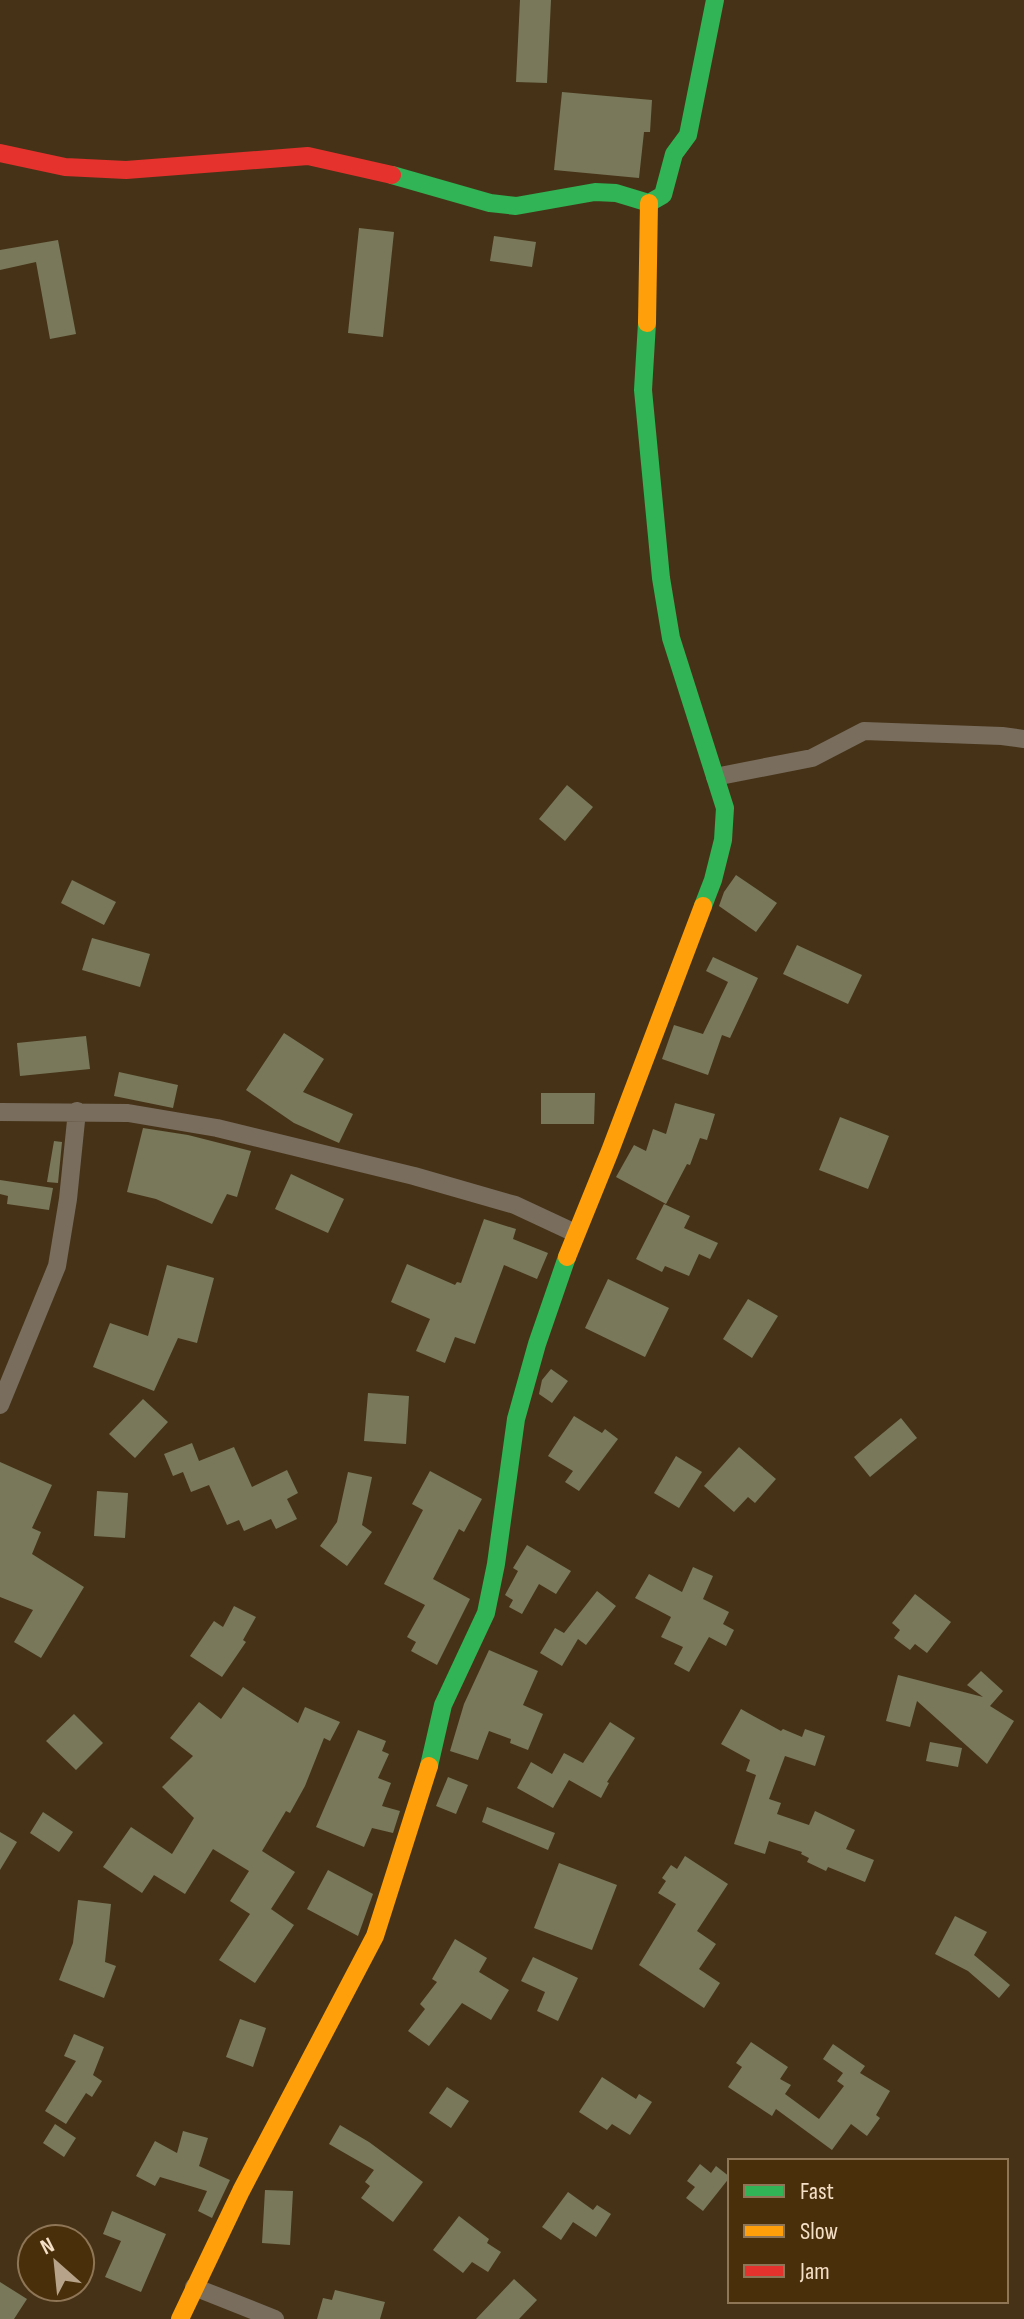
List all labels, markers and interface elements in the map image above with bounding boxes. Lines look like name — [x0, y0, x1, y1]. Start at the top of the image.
legend — [728, 2159, 1008, 2303]
text: Fast — [800, 2177, 834, 2206]
text: Slow — [800, 2217, 838, 2246]
north arrow — [16, 2223, 96, 2303]
text: N — [36, 2232, 59, 2261]
text: Jam — [799, 2257, 830, 2286]

